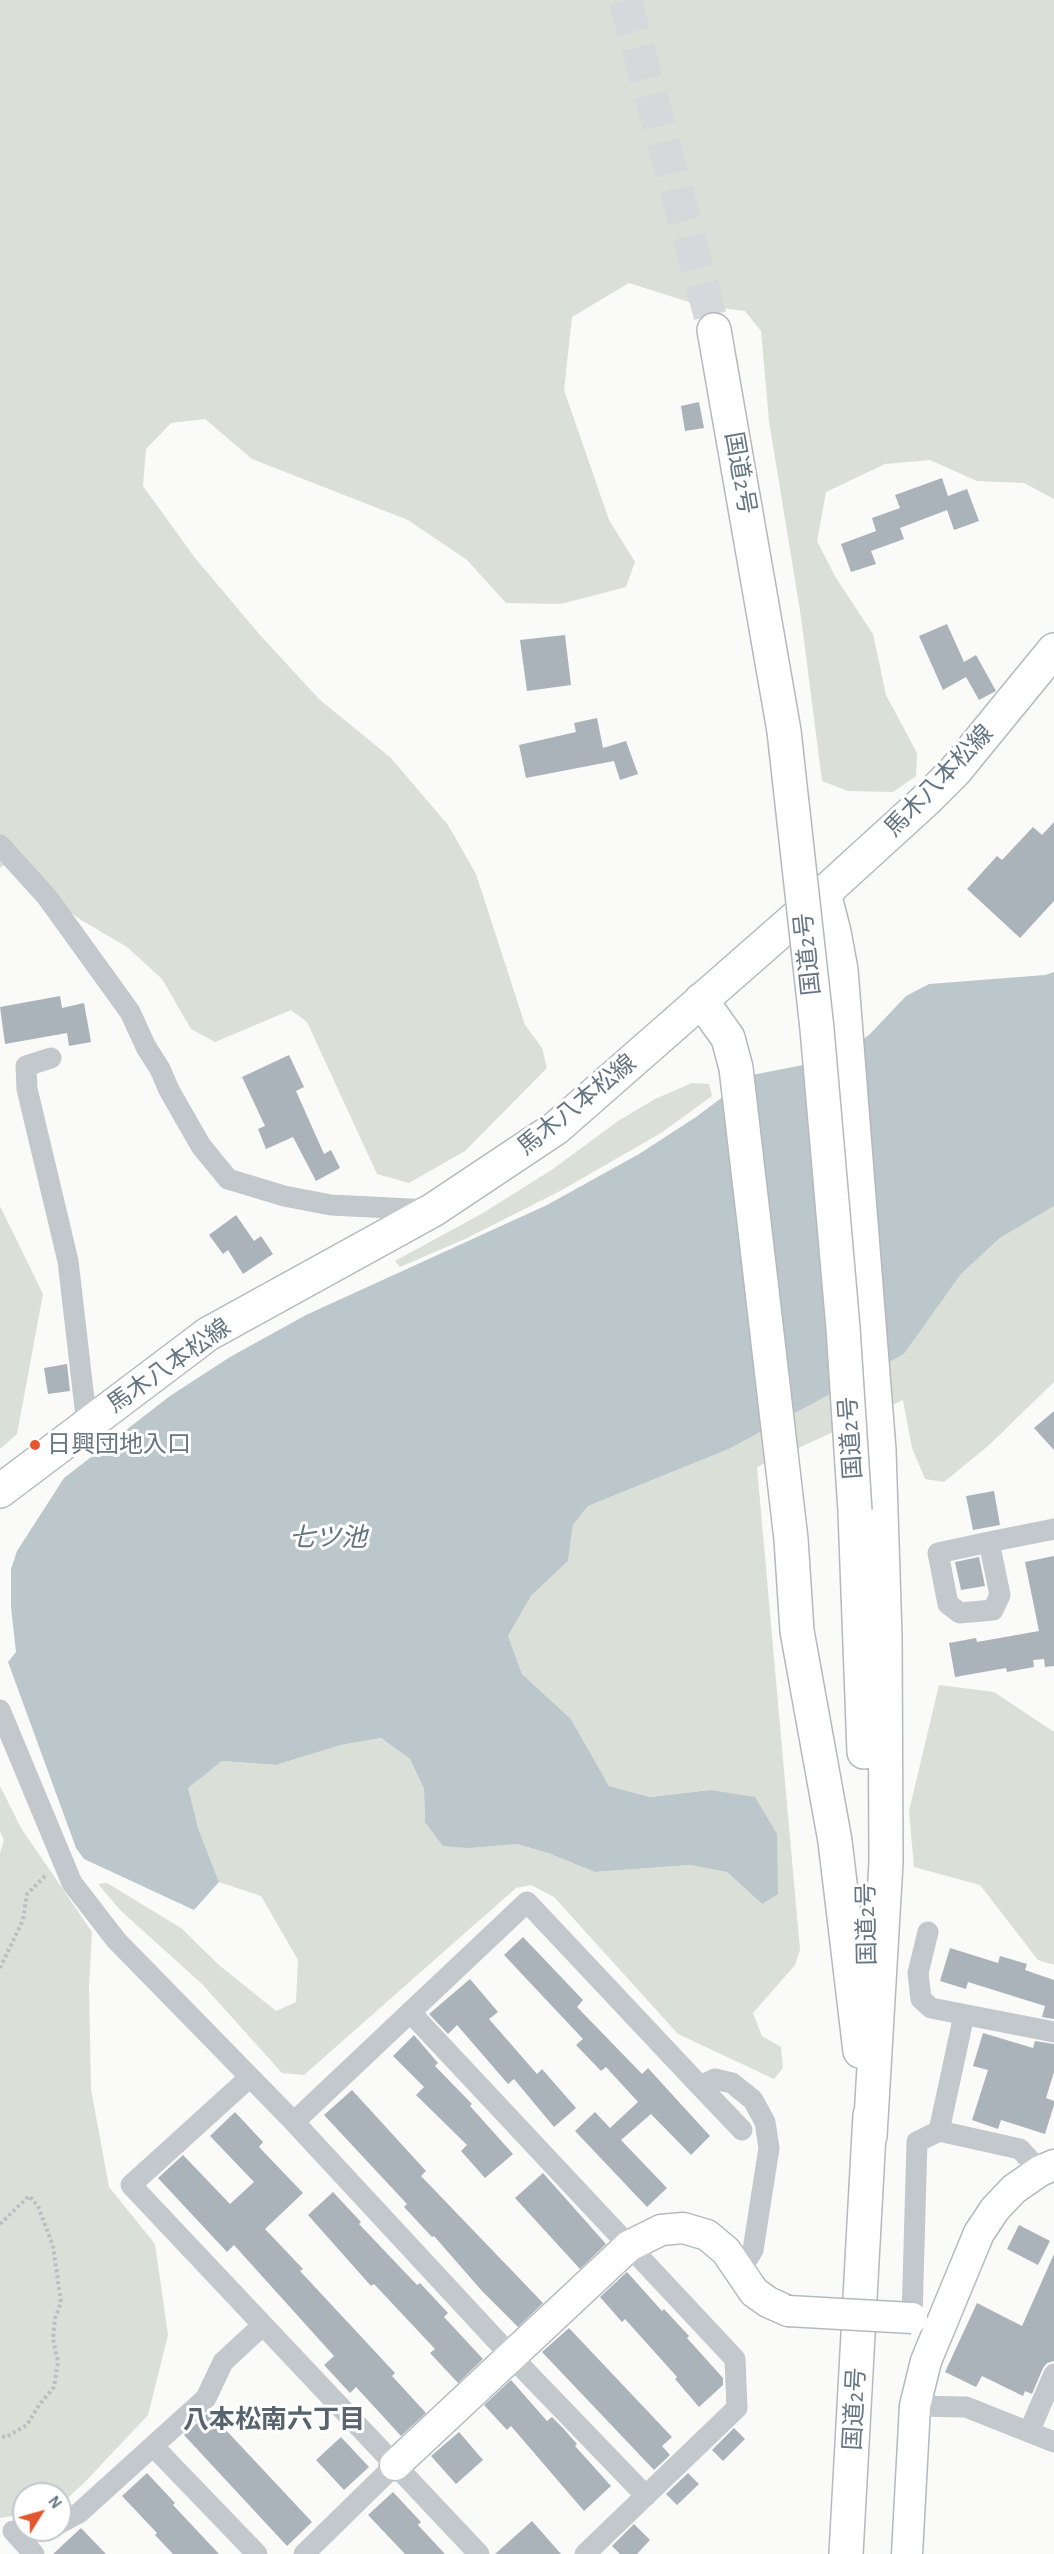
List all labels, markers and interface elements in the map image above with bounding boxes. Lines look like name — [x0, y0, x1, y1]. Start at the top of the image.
street label: 国道2号 — [719, 430, 761, 516]
street label: 馬木八本松線 — [879, 719, 999, 843]
street label: 国道2号 — [789, 911, 827, 997]
street label: 馬木八本松線 — [512, 1048, 642, 1162]
street label: 馬木八本松線 — [102, 1313, 236, 1419]
street label: 国道2号 — [834, 1396, 868, 1480]
place label: 日興団地入口 — [47, 1431, 191, 1459]
marker: 日興団地入口 — [28, 1438, 42, 1452]
water label: 七ツ池 — [289, 1522, 367, 1554]
street label: 国道2号 — [852, 1882, 882, 1966]
street label: 国道2号 — [838, 2367, 872, 2451]
district label: 八本松南六丁目 — [183, 2404, 365, 2436]
north arrow — [12, 2482, 72, 2542]
text: N — [45, 2493, 65, 2512]

